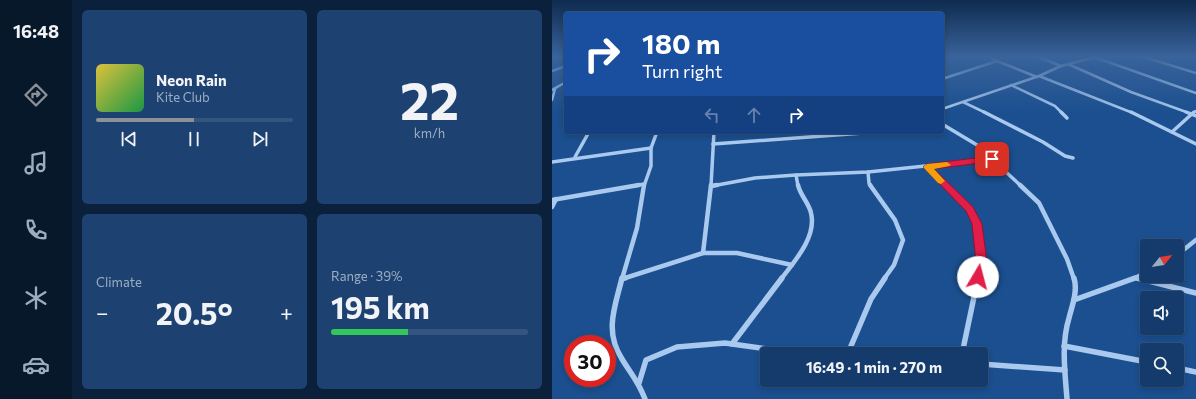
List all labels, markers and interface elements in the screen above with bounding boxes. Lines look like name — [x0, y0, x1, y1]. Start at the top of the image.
text: 16:48 — [13, 20, 59, 42]
text: 180 m — [642, 26, 720, 60]
icon: right — [576, 28, 628, 80]
text: Turn right — [642, 60, 722, 82]
text: 22 — [400, 67, 459, 131]
text: Neon Rain — [156, 71, 227, 89]
icon: directions — [22, 81, 50, 109]
text: Kite Club — [156, 89, 210, 105]
icon: left — [701, 104, 723, 126]
icon: ahead — [743, 104, 765, 126]
icon: right — [785, 104, 807, 126]
text: km/h — [414, 125, 445, 141]
icon: previous — [118, 128, 140, 150]
icon: pause — [183, 128, 205, 150]
icon: next — [249, 128, 271, 150]
pin — [975, 142, 1009, 176]
icon: arrive — [981, 148, 1003, 170]
icon: music — [22, 149, 50, 177]
icon: phone — [22, 216, 50, 244]
north arrow — [1140, 239, 1184, 283]
map controls — [1140, 239, 1184, 387]
position arrow — [957, 256, 999, 298]
text: Range · 39% — [331, 268, 403, 284]
text: Climate — [96, 274, 142, 290]
icon: climate — [22, 284, 50, 312]
text: 195 km — [331, 288, 430, 325]
button: sound — [1140, 291, 1184, 335]
text: 20.5° — [156, 294, 233, 331]
text: − — [96, 299, 109, 326]
text: + — [280, 299, 293, 326]
speed limit sign: 30 — [564, 335, 616, 387]
button: search — [1140, 343, 1184, 387]
icon: car — [22, 351, 50, 379]
text: 16:49 · 1 min · 270 m — [806, 358, 942, 376]

